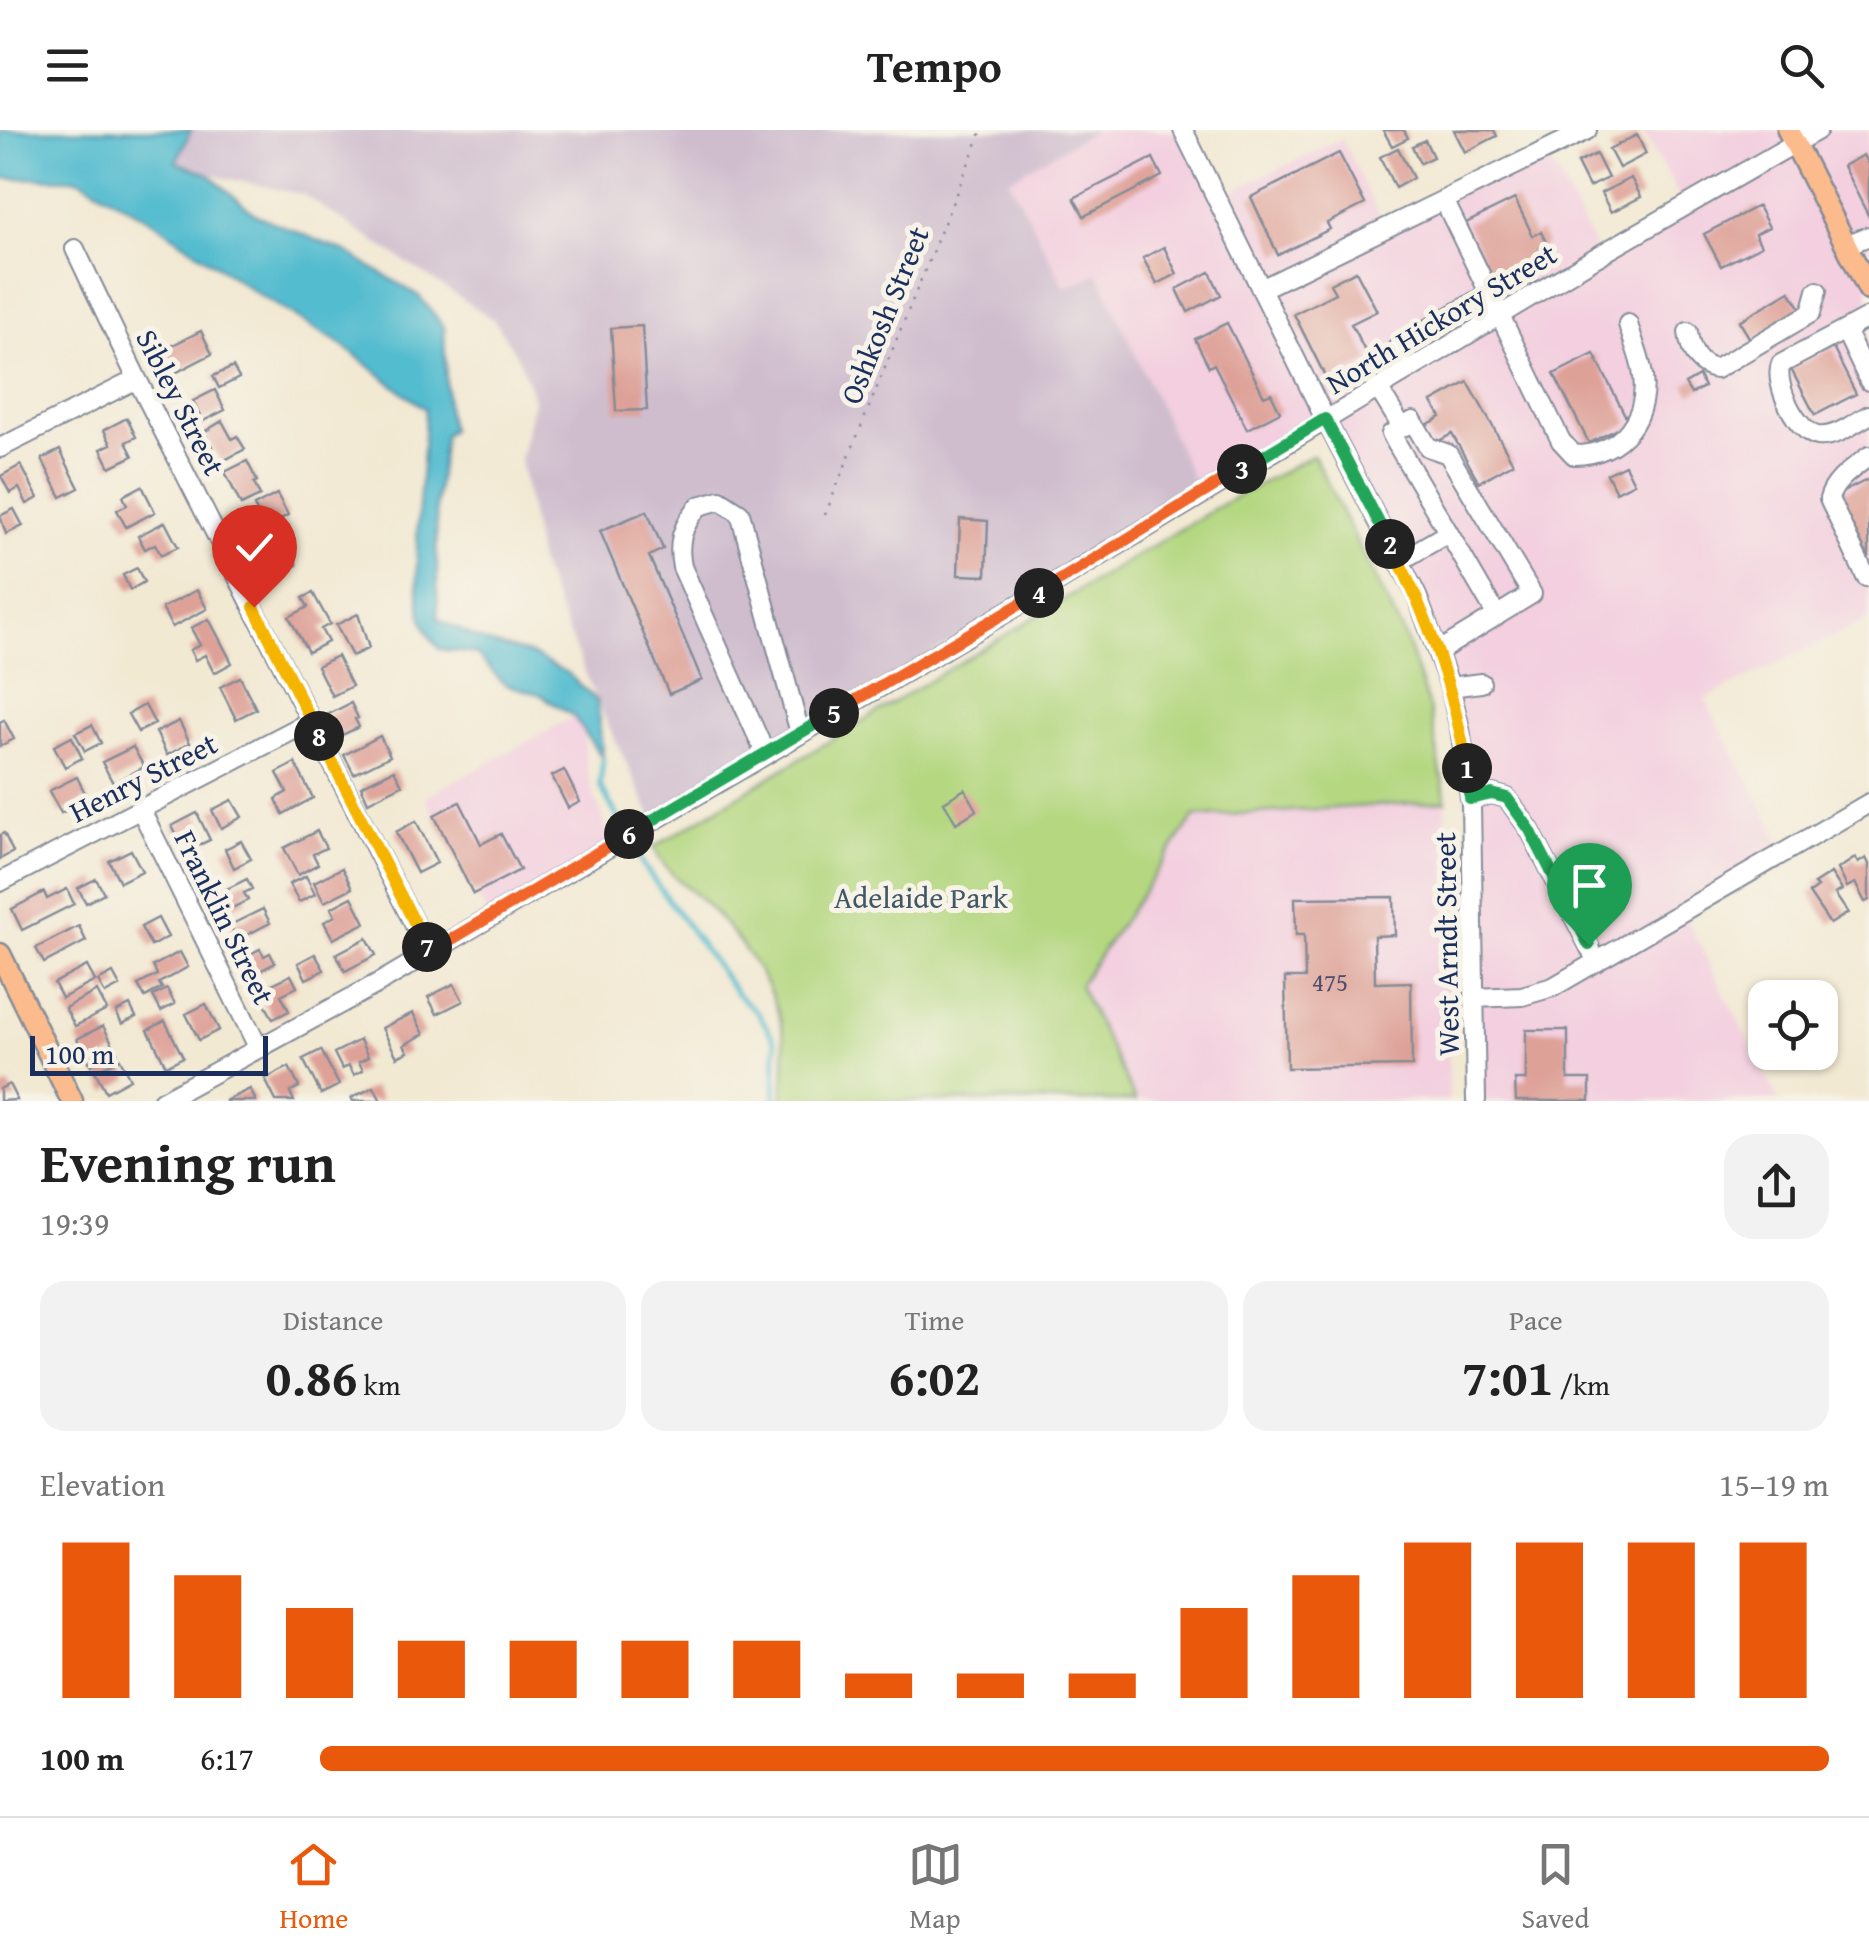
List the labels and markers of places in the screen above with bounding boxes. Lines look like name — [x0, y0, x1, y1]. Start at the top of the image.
pin: 3 — [1217, 444, 1267, 494]
pin — [212, 505, 297, 608]
pin: 2 — [1365, 519, 1415, 569]
pin: 4 — [1014, 568, 1064, 618]
pin: 5 — [809, 688, 859, 738]
pin: 8 — [294, 711, 344, 761]
pin: 1 — [1442, 743, 1492, 793]
pin: 6 — [604, 809, 654, 859]
pin — [1547, 843, 1632, 946]
pin: 7 — [402, 922, 452, 972]

